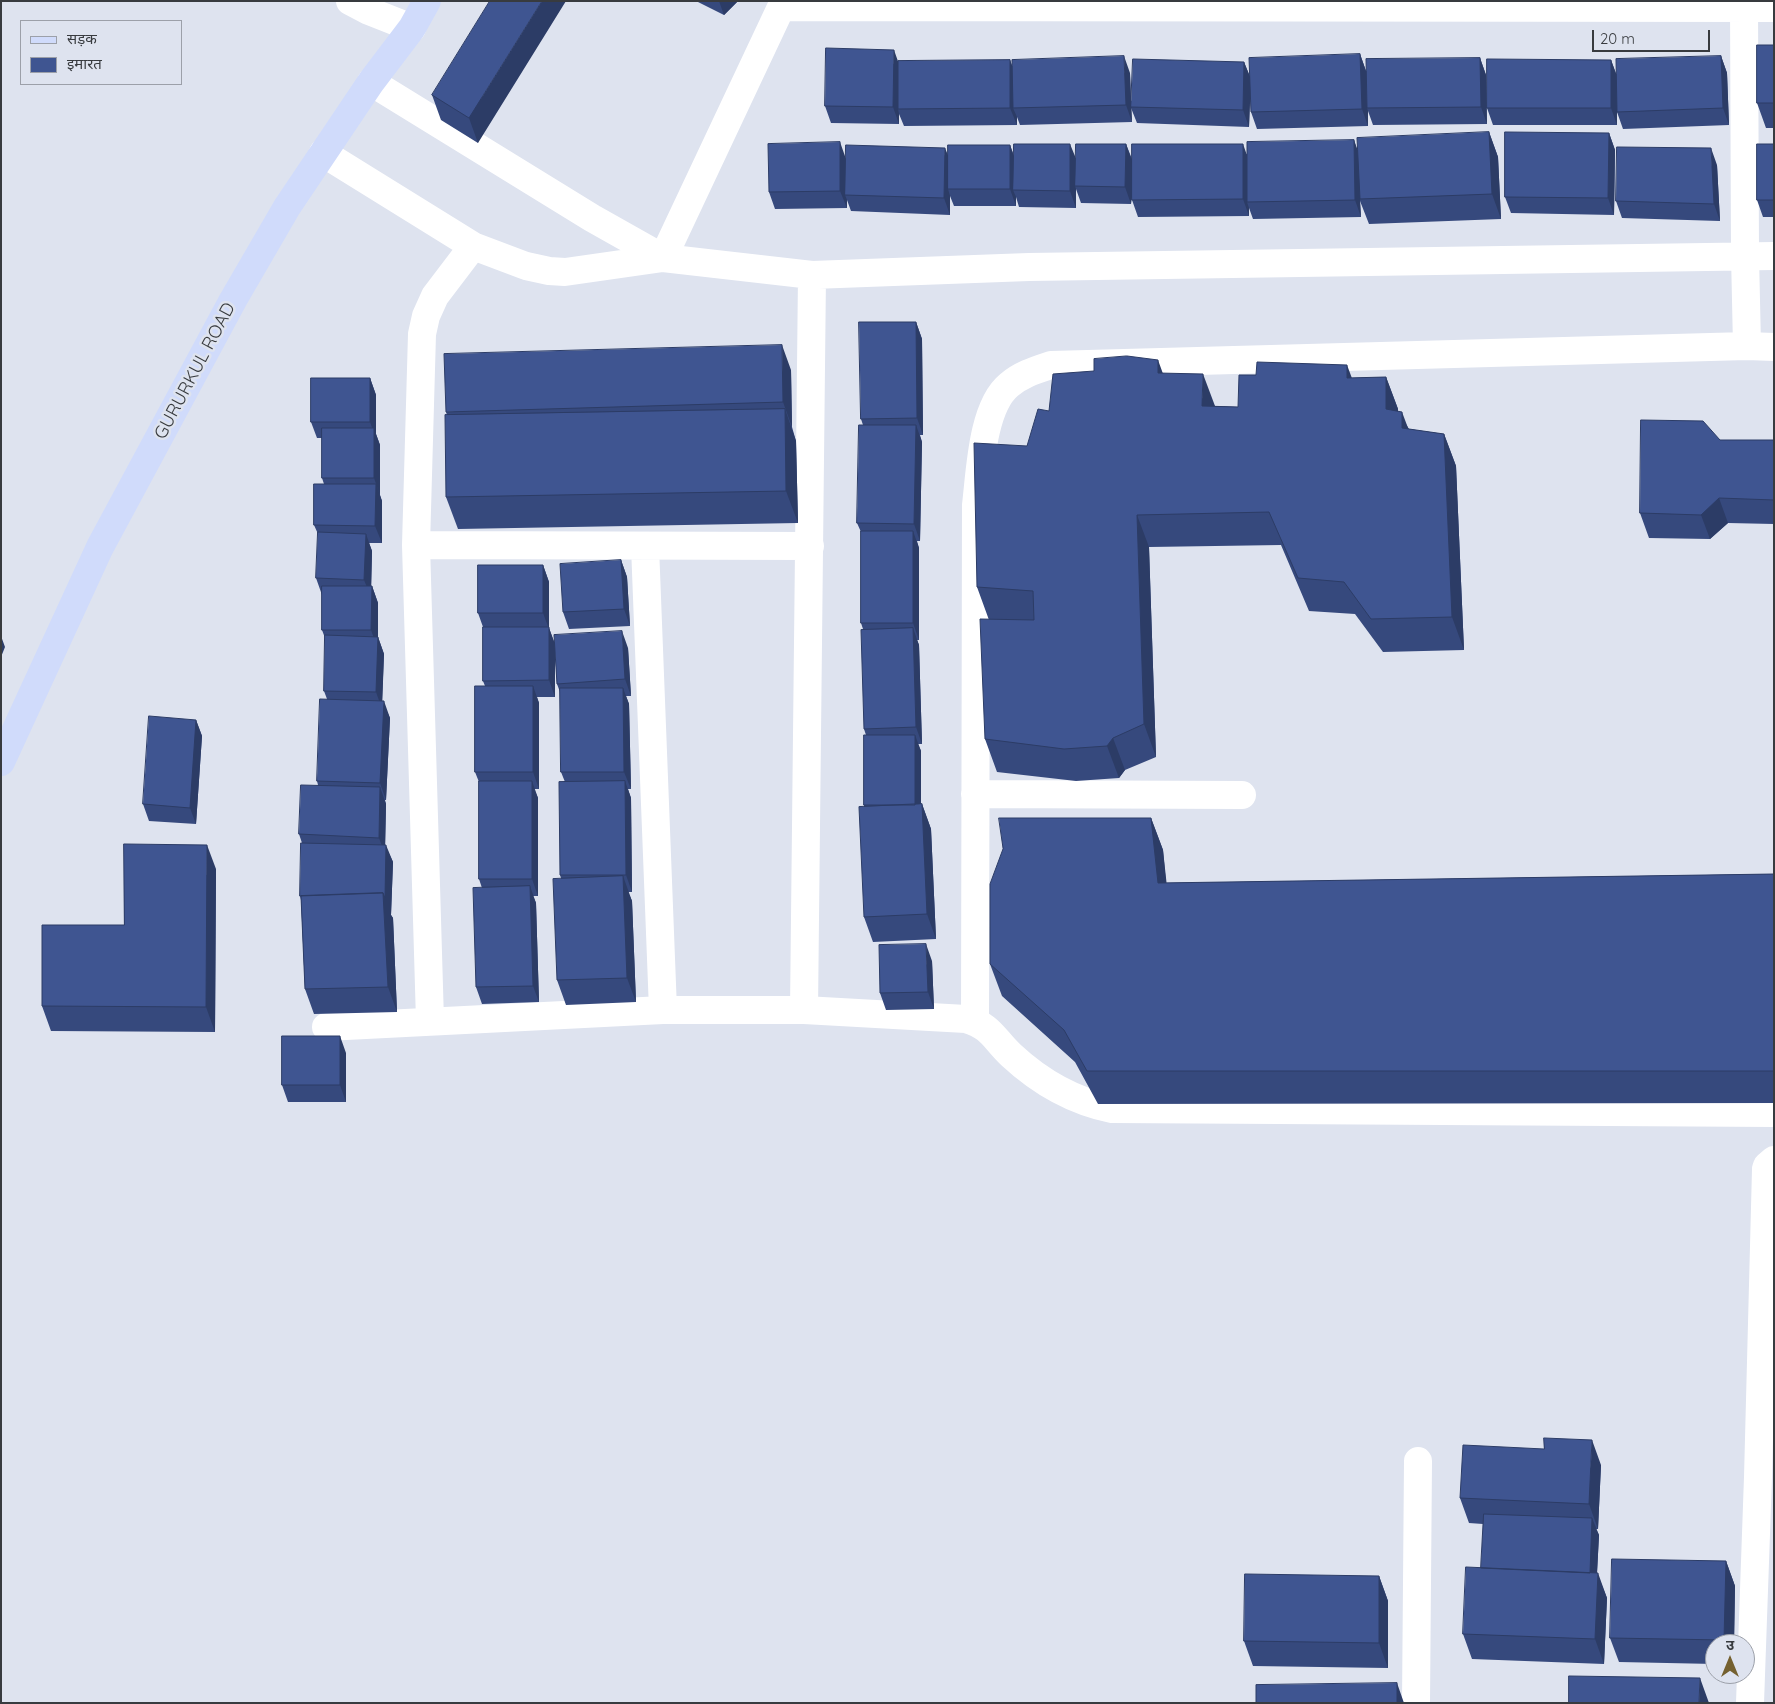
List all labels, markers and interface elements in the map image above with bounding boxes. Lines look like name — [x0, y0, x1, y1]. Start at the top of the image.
legend — [20, 20, 182, 85]
scale bar — [1595, 20, 1712, 52]
text: सड़क — [67, 29, 97, 48]
text: 20 m — [1600, 29, 1635, 48]
text: इमारत — [67, 54, 102, 73]
street label: GURURKUL ROAD — [150, 299, 240, 443]
north arrow — [1705, 1634, 1755, 1684]
text: उ — [1726, 1636, 1734, 1654]

